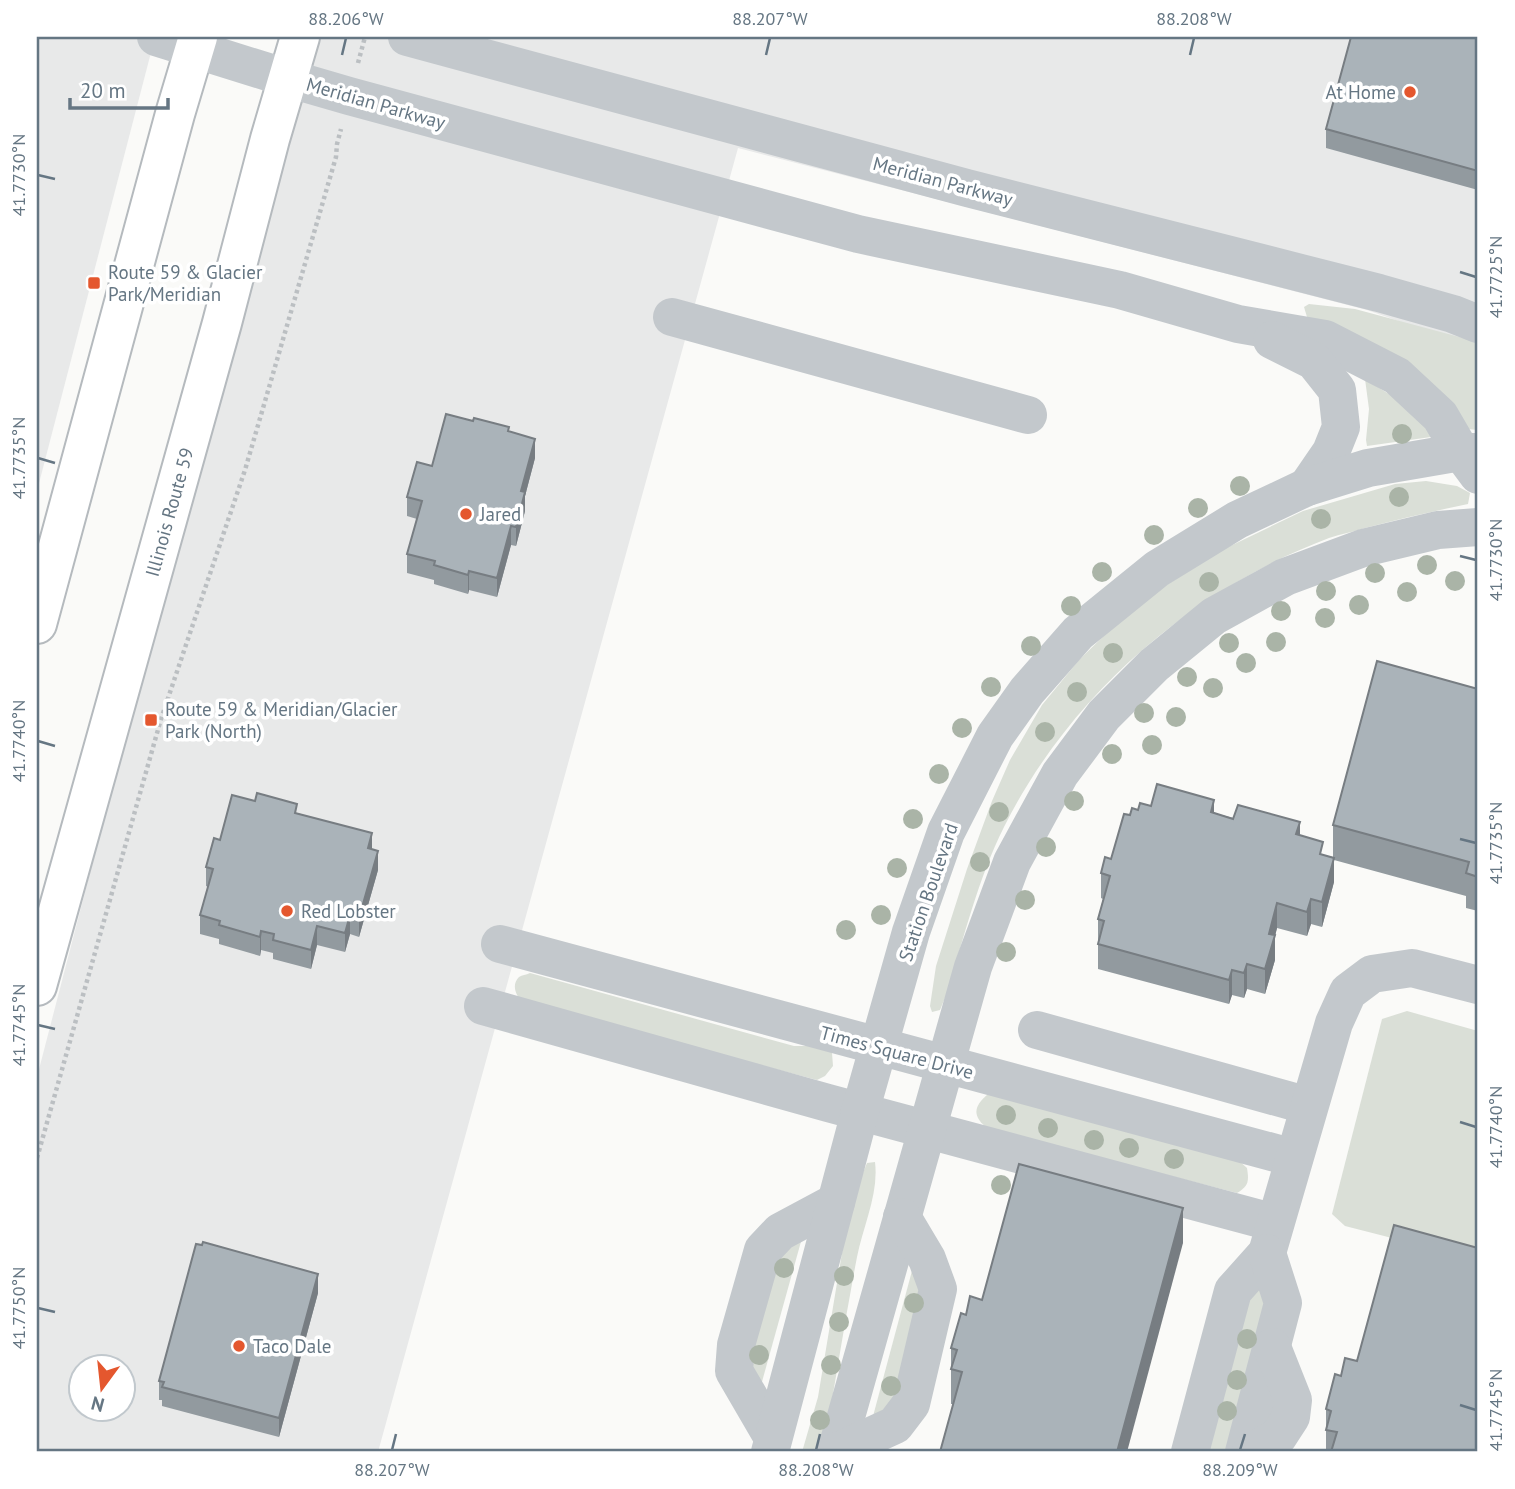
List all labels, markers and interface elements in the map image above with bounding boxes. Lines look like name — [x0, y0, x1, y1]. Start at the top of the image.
text: 88.206°W — [308, 7, 384, 30]
text: 88.207°W — [732, 7, 808, 30]
text: 88.208°W — [1156, 7, 1232, 30]
scale bar — [70, 66, 168, 110]
street label: Meridian Parkway — [304, 72, 448, 134]
text: 20 m — [80, 77, 126, 104]
place label: At Home — [1326, 80, 1396, 104]
marker: At Home — [1402, 84, 1418, 100]
text: 41.7730°N — [7, 134, 30, 216]
street label: Meridian Parkway — [871, 151, 1016, 211]
text: 41.7725°N — [1484, 236, 1507, 318]
place label: Route 59 & Glacier Park/Meridian — [108, 260, 263, 306]
marker: Route 59 & Glacier Park/Meridian — [86, 275, 102, 291]
text: 41.7735°N — [7, 417, 30, 499]
street label: Illinois Route 59 — [140, 445, 199, 579]
place label: Jared — [479, 502, 521, 526]
marker: Jared — [458, 506, 474, 522]
text: 41.7730°N — [1484, 519, 1507, 601]
place label: Route 59 & Meridian/Glacier Park (North) — [165, 697, 398, 743]
text: 41.7740°N — [7, 700, 30, 782]
marker: Route 59 & Meridian/Glacier Park (North) — [143, 712, 159, 728]
text: 41.7735°N — [1484, 802, 1507, 884]
street label: Station Boulevard — [893, 820, 963, 964]
place label: Red Lobster — [301, 899, 396, 923]
marker: Red Lobster — [279, 903, 295, 919]
text: 41.7745°N — [7, 984, 30, 1066]
street label: Times Square Drive — [818, 1020, 976, 1084]
text: 41.7740°N — [1484, 1086, 1507, 1168]
text: 41.7750°N — [7, 1267, 30, 1349]
place label: Taco Dale — [253, 1334, 331, 1358]
marker: Taco Dale — [231, 1338, 247, 1354]
north arrow — [66, 1352, 136, 1422]
text: 41.7745°N — [1484, 1369, 1507, 1451]
text: N — [88, 1391, 107, 1418]
text: 88.207°W — [354, 1458, 430, 1481]
text: 88.208°W — [778, 1458, 854, 1481]
text: 88.209°W — [1202, 1458, 1278, 1481]

